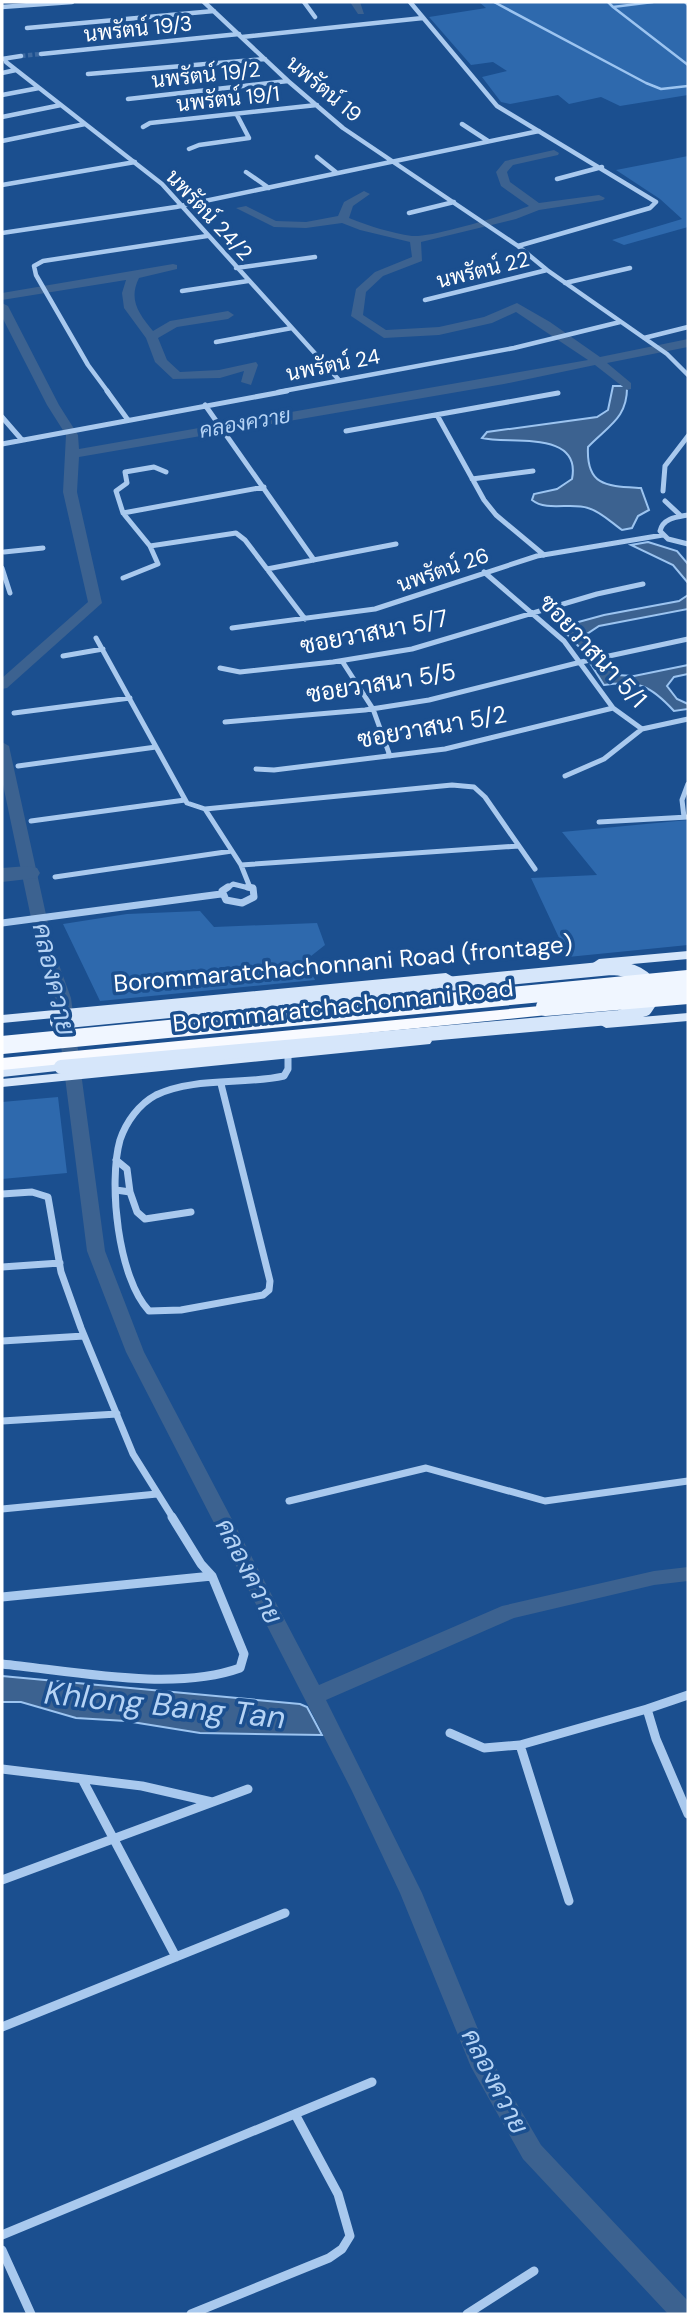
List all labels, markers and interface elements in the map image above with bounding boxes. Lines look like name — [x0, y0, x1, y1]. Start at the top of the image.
street label: นพรัตน์ 19/3 — [82, 9, 194, 49]
street label: นพรัตน์ 19 — [280, 49, 368, 129]
street label: นพรัตน์ 19/2 — [150, 55, 262, 95]
street label: นพรัตน์ 19/1 — [175, 80, 281, 118]
street label: นพรัตน์ 24/2 — [159, 163, 259, 267]
street label: นพรัตน์ 22 — [434, 245, 532, 295]
street label: นพรัตน์ 24 — [284, 342, 382, 388]
water label: คลองควาย — [197, 401, 293, 445]
street label: นพรัตน์ 26 — [393, 541, 493, 599]
street label: ซอยวาสนา 5/1 — [533, 587, 654, 714]
street label: ซอยวาสนา 5/7 — [297, 602, 450, 661]
street label: ซอยวาสนา 5/5 — [304, 655, 458, 710]
street label: ซอยวาสนา 5/2 — [355, 698, 509, 755]
water label: คลองควาย — [25, 919, 83, 1039]
street label: Borommaratchachonnani Road (frontage) — [112, 928, 574, 999]
street label: Borommaratchachonnani Road — [171, 972, 515, 1039]
water label: คลองควาย — [208, 1512, 290, 1630]
water label: Khlong Bang Tan — [42, 1671, 288, 1739]
water label: คลองควาย — [454, 2022, 536, 2140]

